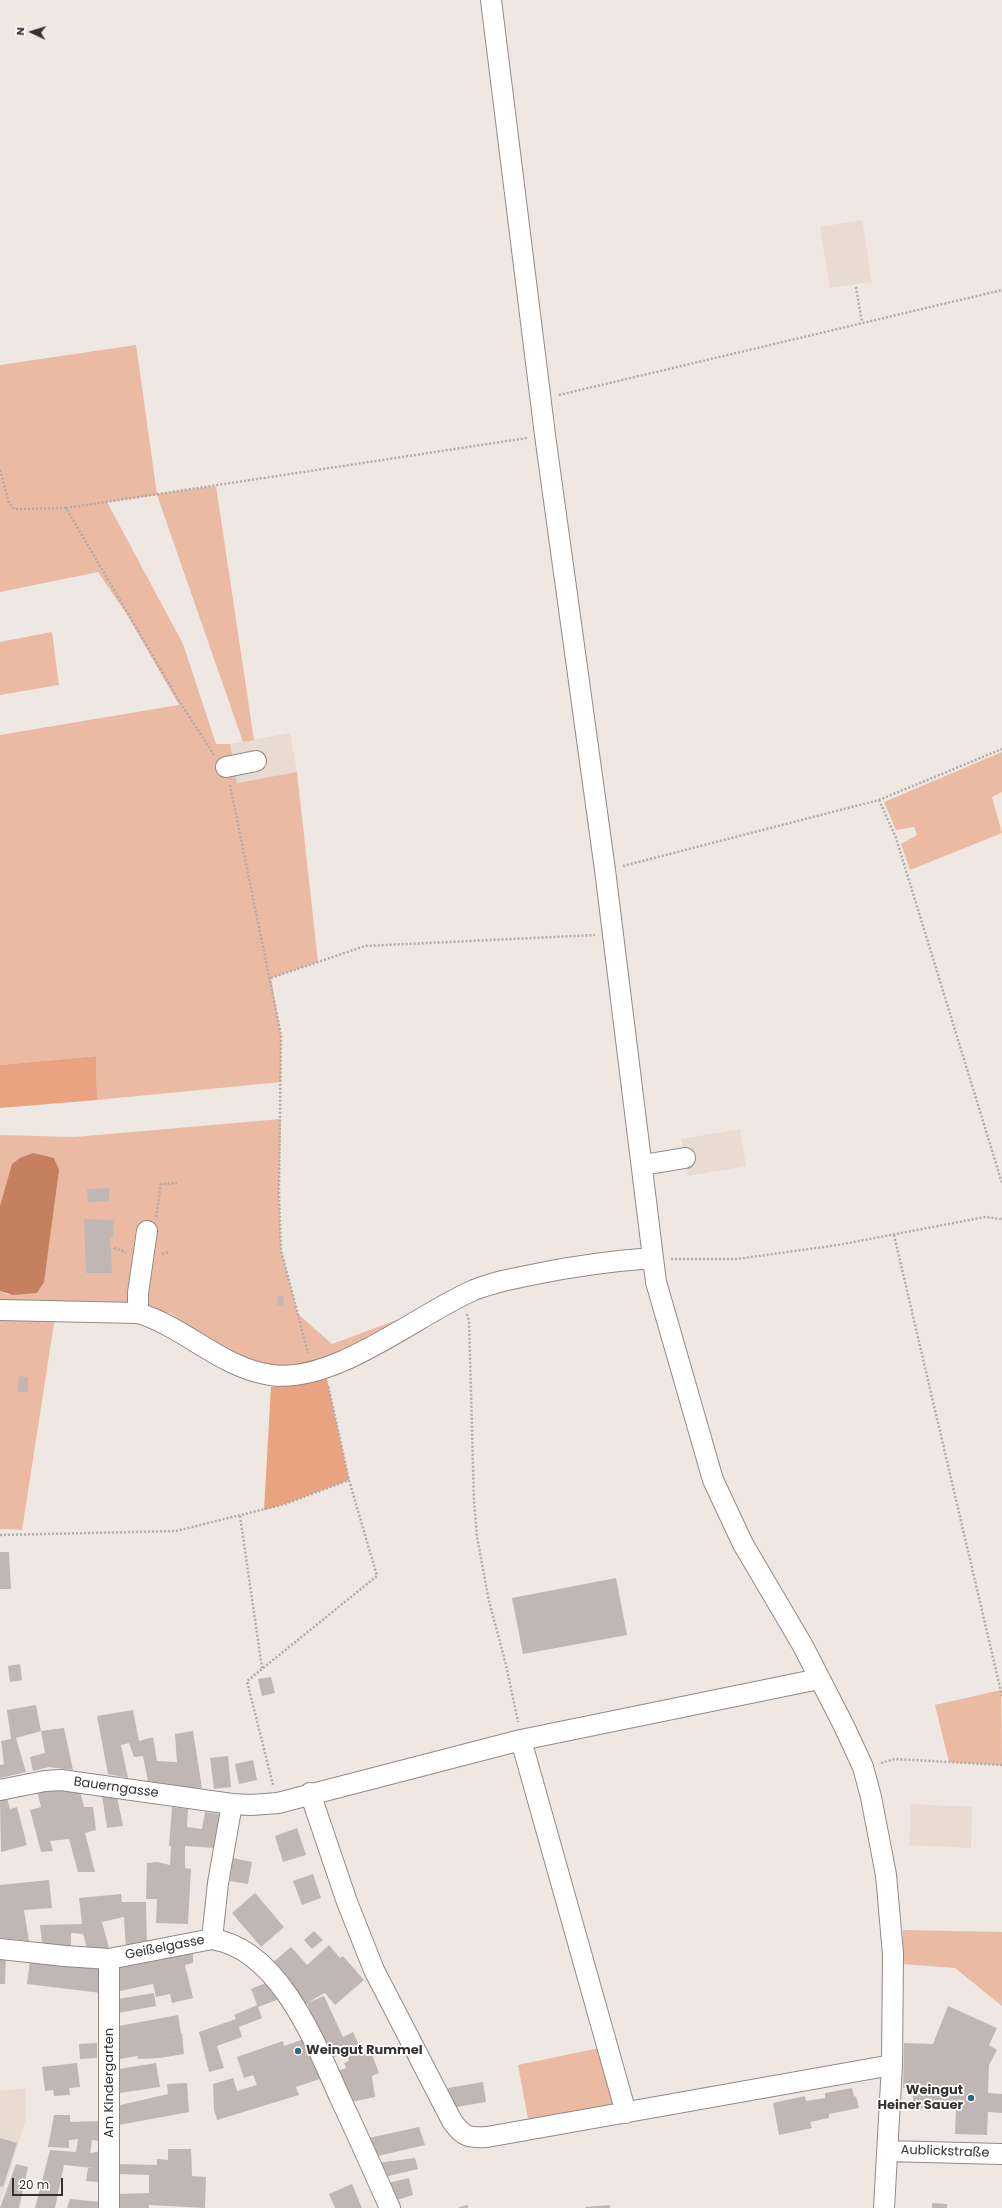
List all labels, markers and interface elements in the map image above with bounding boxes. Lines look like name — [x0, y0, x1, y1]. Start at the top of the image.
north arrow — [12, 12, 52, 52]
text: N — [12, 26, 28, 36]
street label: Bauerngasse — [73, 1774, 159, 1802]
street label: Geißelgasse — [124, 1933, 206, 1963]
street label: Am Kindergarten — [102, 2028, 118, 2138]
place label: Weingut Rummel — [306, 2043, 423, 2059]
marker: Weingut Rummel — [293, 2046, 303, 2056]
place label: Weingut Heiner Sauer — [877, 2083, 963, 2114]
marker: Weingut Heiner Sauer — [966, 2093, 976, 2103]
street label: Aublickstraße — [900, 2143, 990, 2161]
scale bar — [14, 2170, 65, 2196]
text: 20 m — [19, 2176, 49, 2193]

